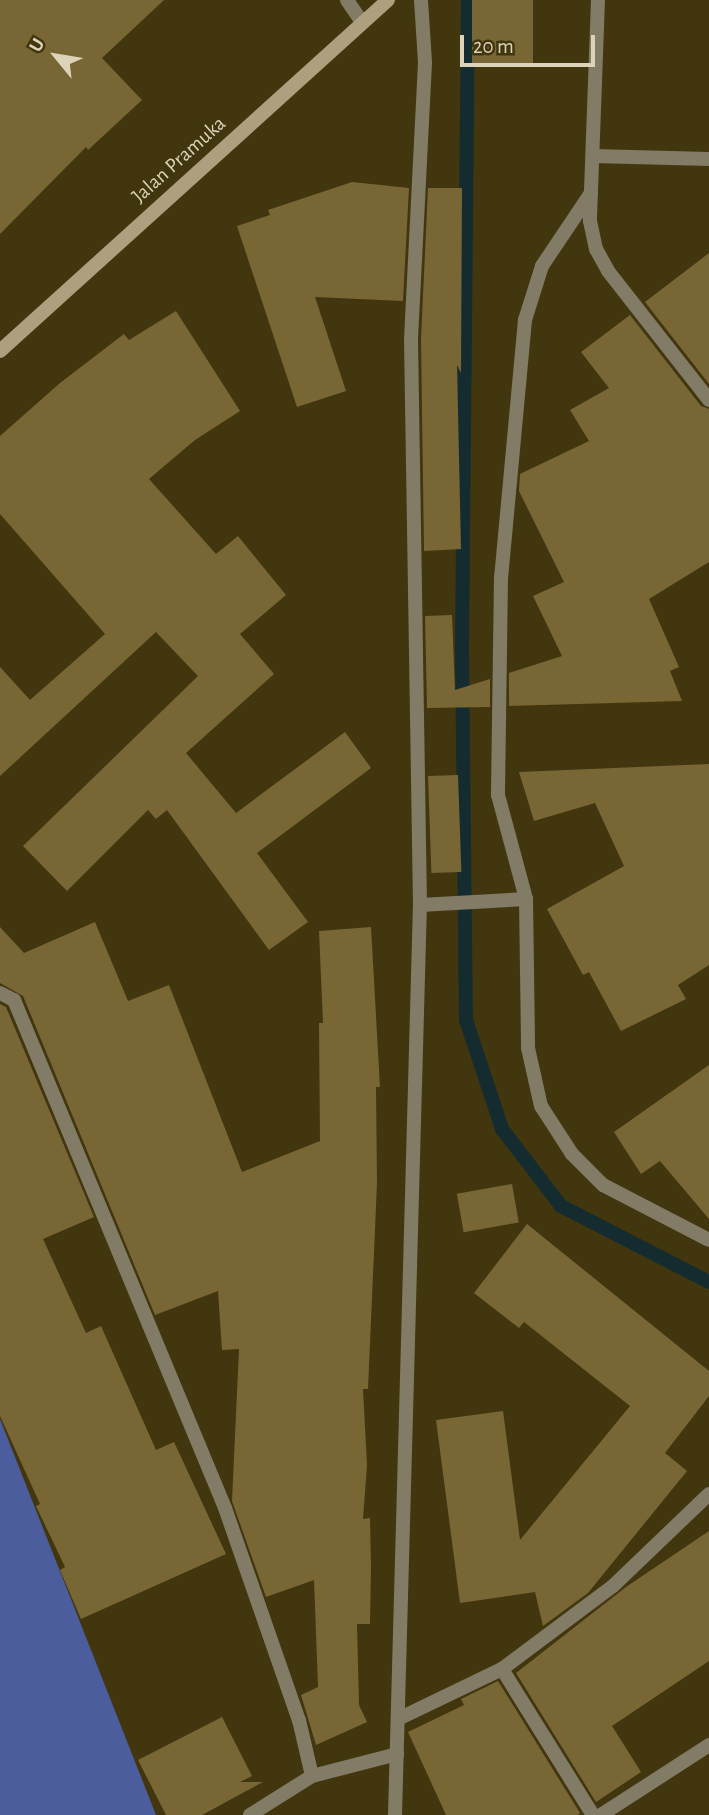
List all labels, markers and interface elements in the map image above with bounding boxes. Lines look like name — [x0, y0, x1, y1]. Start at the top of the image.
north arrow — [21, 21, 91, 91]
scale bar — [464, 21, 599, 65]
text: U — [26, 35, 49, 55]
text: 20 m — [473, 36, 514, 57]
street label: Jalan Pramuka — [127, 111, 231, 209]

